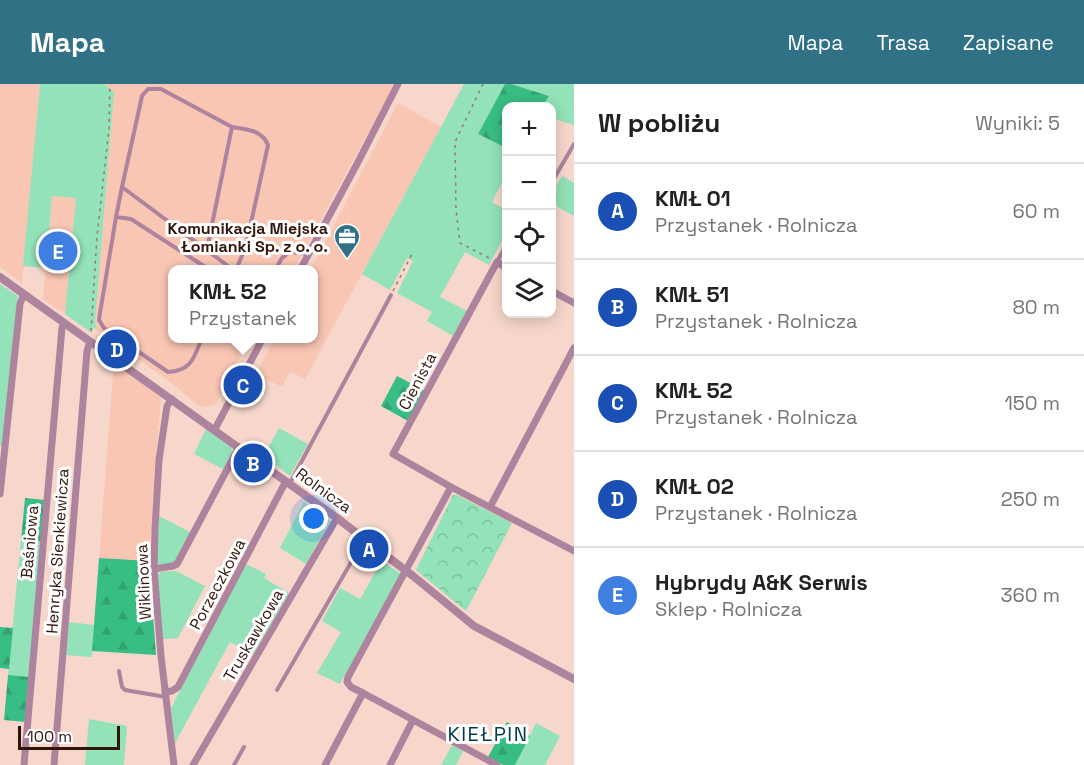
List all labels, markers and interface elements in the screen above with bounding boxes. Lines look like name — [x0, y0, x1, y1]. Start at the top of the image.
text: Mapa — [30, 24, 105, 60]
text: Mapa — [788, 29, 843, 56]
text: Trasa — [876, 29, 930, 56]
text: Zapisane — [963, 29, 1054, 56]
map controls — [502, 102, 556, 318]
button: + — [502, 102, 556, 156]
text: W pobliżu — [598, 106, 720, 140]
text: Wyniki: 5 — [975, 110, 1060, 136]
button: − — [502, 156, 556, 210]
text: KMŁ 01 — [655, 184, 731, 212]
text: A — [611, 198, 624, 224]
text: 60 m — [1013, 198, 1060, 224]
button: locate — [502, 210, 556, 264]
text: Przystanek · Rolnicza — [655, 212, 858, 238]
place label: Komunikacja Miejska Łomianki Sp. z o. o. — [168, 218, 328, 257]
office icon: Komunikacja Miejska Łomianki Sp. z o. o. — [332, 222, 362, 260]
pin: E — [38, 228, 78, 274]
button: layers — [502, 264, 556, 318]
popup — [168, 265, 318, 343]
text: KMŁ 52 — [189, 277, 267, 305]
text: KMŁ 51 — [655, 280, 729, 308]
text: B — [611, 294, 624, 320]
text: 80 m — [1012, 294, 1060, 320]
text: Przystanek — [189, 305, 297, 331]
text: Przystanek · Rolnicza — [655, 308, 858, 334]
pin: D — [98, 326, 136, 372]
street label: Cienista — [394, 349, 441, 414]
pin: C — [224, 362, 262, 408]
text: KMŁ 52 — [655, 376, 733, 404]
text: C — [611, 390, 624, 416]
text: 150 m — [1005, 390, 1060, 416]
text: Przystanek · Rolnicza — [655, 404, 858, 430]
pin: B — [234, 440, 272, 485]
street label: Rolnicza — [291, 463, 356, 518]
street label: Henryka Sienkiewicza — [41, 468, 74, 634]
text: KMŁ 02 — [655, 472, 734, 500]
text: D — [611, 486, 624, 512]
text: 250 m — [1001, 486, 1060, 512]
text: Przystanek · Rolnicza — [655, 500, 858, 526]
your location — [299, 504, 328, 533]
street label: Baśniowa — [16, 505, 43, 580]
pin: A — [350, 526, 388, 572]
street label: Porzeczkowa — [185, 535, 250, 633]
street label: Wiklinowa — [131, 544, 156, 620]
text: Hybrydy A&K Serwis — [655, 568, 868, 596]
text: E — [612, 582, 623, 608]
text: 360 m — [1001, 582, 1060, 608]
street label: Truskawkowa — [219, 586, 288, 685]
text: Sklep · Rolnicza — [655, 596, 802, 622]
district label: KIEŁPIN — [447, 721, 529, 747]
scale bar — [18, 723, 120, 750]
text: 100 m — [27, 726, 72, 747]

